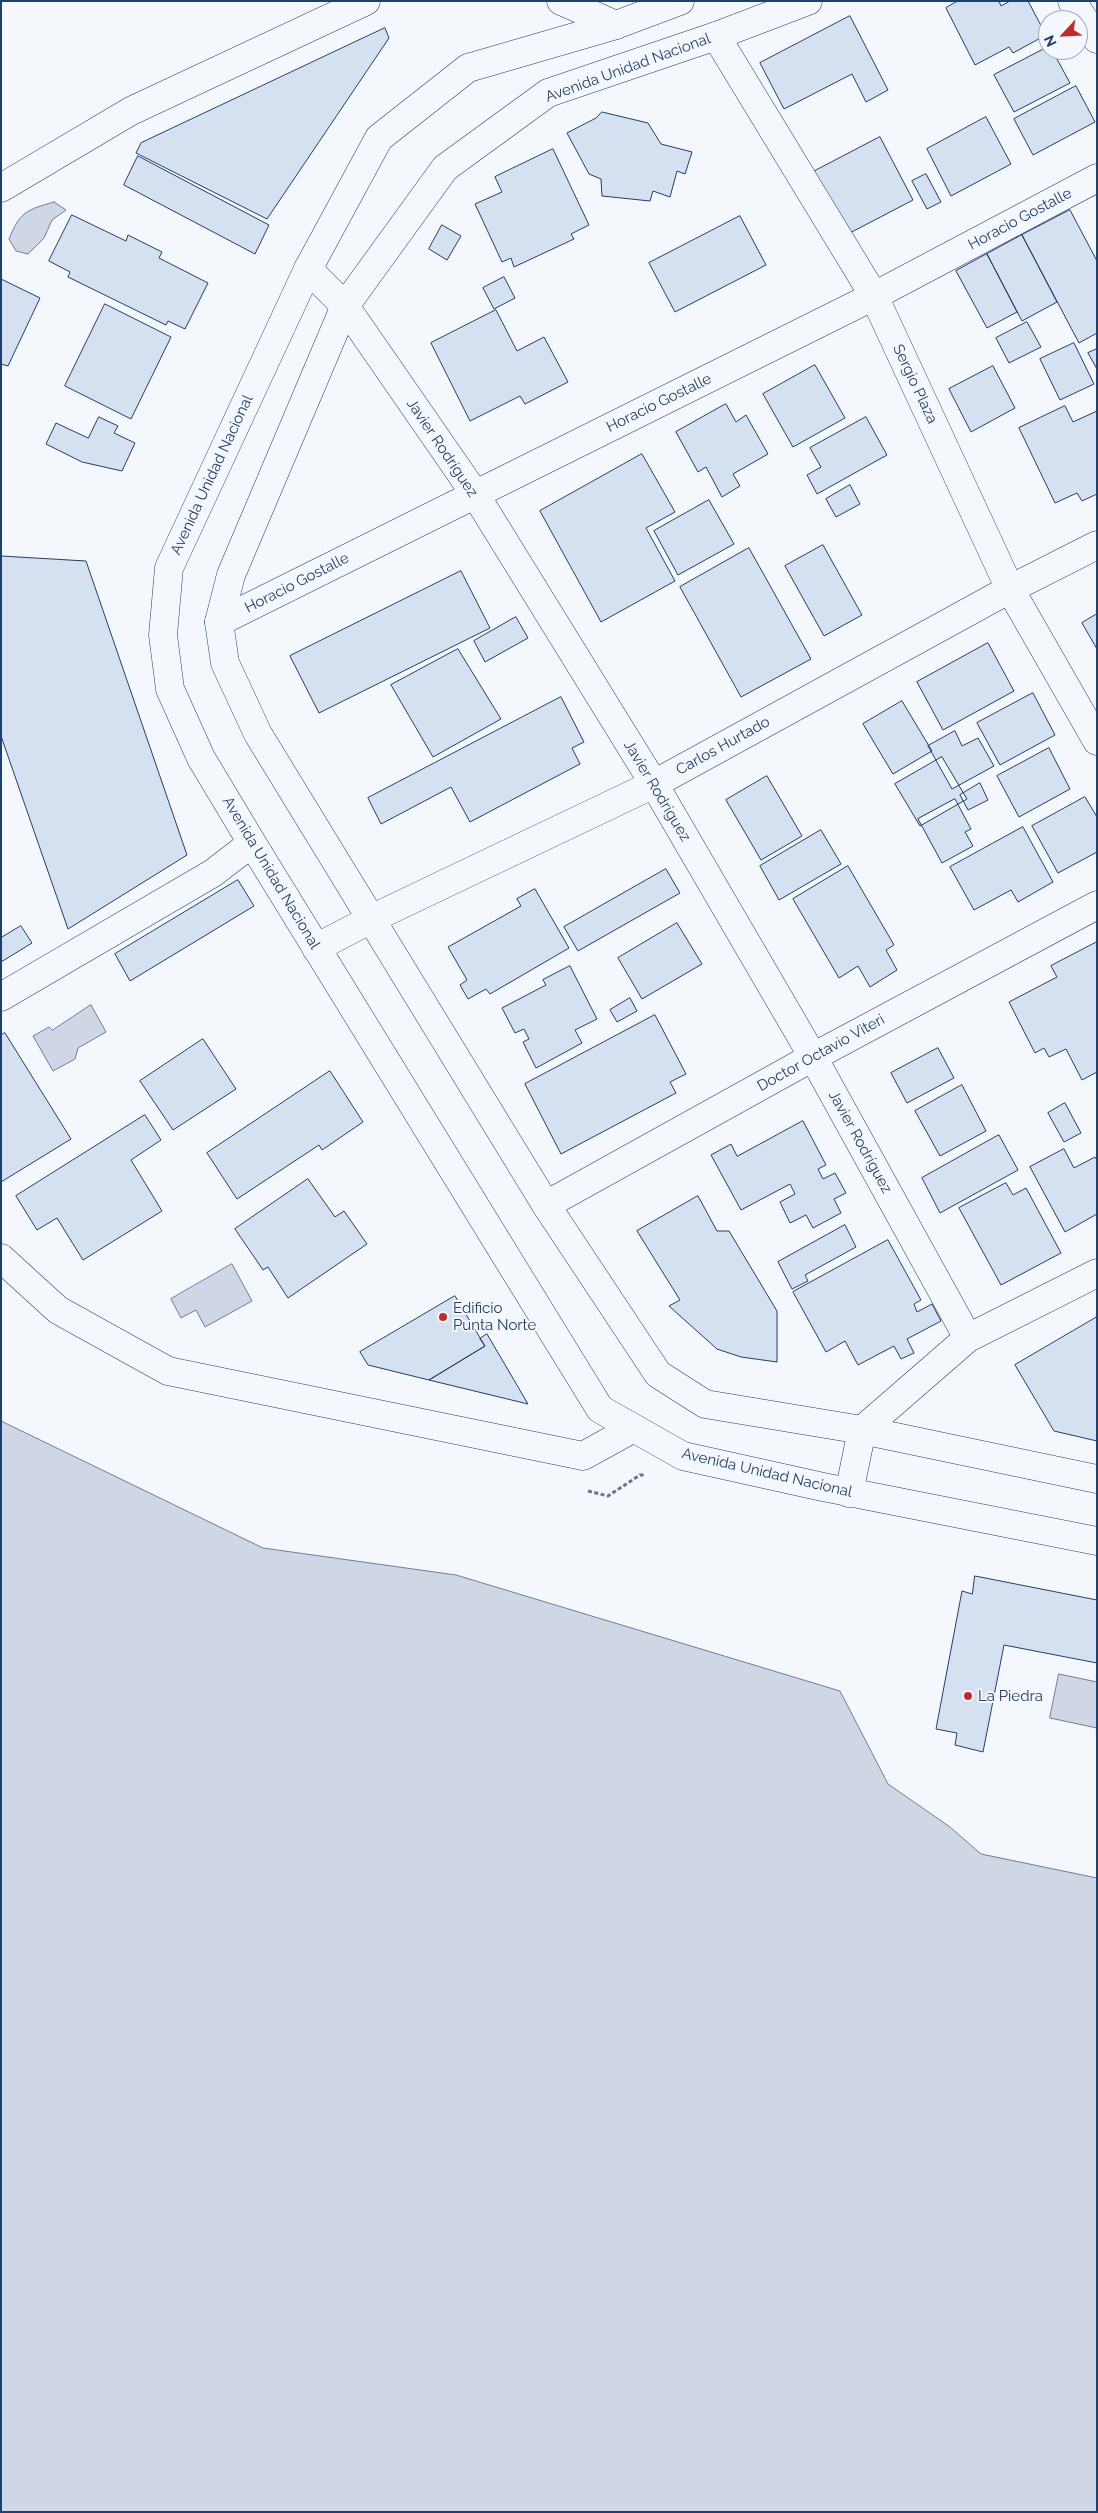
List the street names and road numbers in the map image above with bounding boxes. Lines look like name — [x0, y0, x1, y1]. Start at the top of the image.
street label: Avenida Unidad Nacional — [543, 30, 713, 106]
street label: Horacio Gostalle — [965, 184, 1075, 254]
street label: Sergio Plaza — [889, 341, 941, 427]
street label: Horacio Gostalle — [604, 370, 714, 436]
street label: Avenida Unidad Nacional — [167, 392, 257, 558]
street label: Javier Rodríguez — [402, 395, 482, 501]
street label: Horacio Gostalle — [242, 549, 352, 617]
street label: Carlos Hurtado — [673, 713, 773, 779]
street label: Javier Rodríguez — [620, 737, 694, 845]
street label: Avenida Unidad Nacional — [218, 794, 324, 952]
street label: Doctor Octavio Viteri — [754, 1010, 888, 1096]
street label: Javier Rodríguez — [824, 1087, 896, 1197]
street label: Avenida Unidad Nacional — [680, 1445, 854, 1501]

